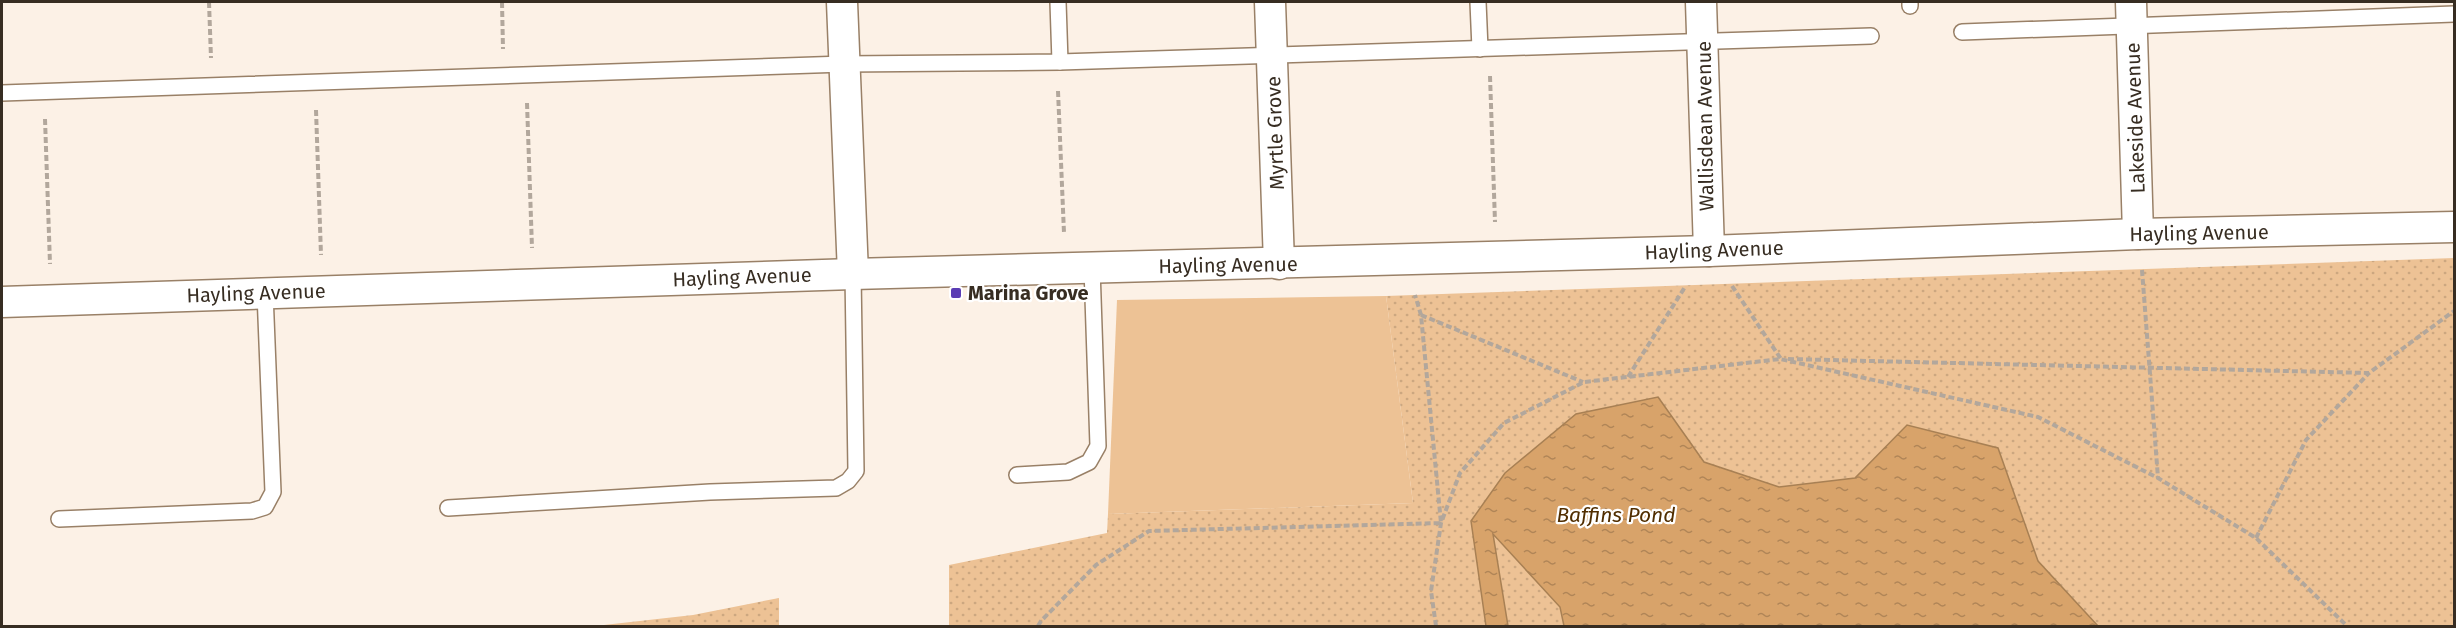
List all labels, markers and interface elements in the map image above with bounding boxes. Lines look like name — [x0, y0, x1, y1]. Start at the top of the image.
street label: Wallisdean Avenue — [1692, 41, 1718, 211]
street label: Lakeside Avenue — [2120, 42, 2150, 194]
street label: Myrtle Grove — [1261, 76, 1289, 190]
street label: Hayling Avenue — [2129, 220, 2269, 246]
street label: Hayling Avenue — [1644, 236, 1784, 264]
street label: Hayling Avenue — [1158, 252, 1298, 278]
street label: Hayling Avenue — [672, 263, 812, 291]
street label: Hayling Avenue — [186, 279, 326, 307]
place label: Marina Grove — [968, 281, 1089, 305]
marker: Marina Grove — [949, 286, 963, 300]
water label: Baffins Pond — [1556, 502, 1676, 528]

